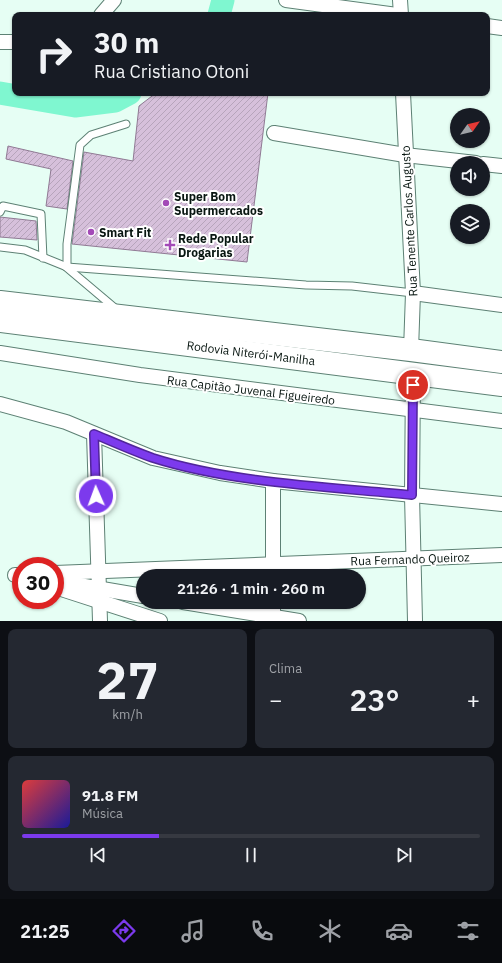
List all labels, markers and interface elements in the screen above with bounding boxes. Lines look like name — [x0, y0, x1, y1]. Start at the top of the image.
text: 30 m — [94, 24, 159, 61]
icon: right — [28, 28, 80, 80]
text: Rua Cristiano Otoni — [94, 60, 249, 83]
north arrow — [450, 108, 490, 148]
map controls — [450, 108, 490, 244]
street label: Rua Tenente Carlos Augusto — [398, 145, 420, 297]
button: sound — [450, 156, 490, 196]
place label: Super Bom Supermercados — [174, 189, 263, 218]
marker: Super Bom Supermercados — [161, 198, 171, 208]
button: layers — [450, 204, 490, 244]
place label: Smart Fit — [99, 225, 152, 240]
marker: Smart Fit — [86, 227, 96, 237]
place label: Rede Popular Drogarias — [178, 231, 254, 260]
marker: Rede Popular Drogarias — [165, 240, 175, 250]
street label: Rodovia Niterói-Manilha — [186, 338, 317, 368]
pin — [396, 368, 430, 402]
street label: Rua Capitão Juvenal Figueiredo — [166, 372, 336, 408]
icon: arrive — [402, 374, 424, 396]
position arrow — [75, 475, 117, 517]
street label: Rua Fernando Queiroz — [350, 549, 470, 569]
speed limit sign: 30 — [12, 557, 64, 609]
text: 21:26 · 1 min · 260 m — [177, 579, 325, 598]
text: 27 — [96, 646, 159, 713]
text: Clima — [269, 660, 302, 677]
text: 23° — [349, 680, 400, 719]
text: − — [269, 685, 282, 714]
text: + — [467, 685, 480, 714]
text: km/h — [112, 706, 143, 723]
text: 91.8 FM — [82, 786, 138, 805]
text: Música — [82, 805, 123, 822]
icon: previous — [87, 844, 109, 866]
icon: pause — [240, 844, 262, 866]
icon: next — [393, 844, 415, 866]
icon: directions — [110, 917, 138, 945]
icon: music — [179, 917, 207, 945]
icon: phone — [248, 917, 276, 945]
icon: climate — [316, 917, 344, 945]
icon: car — [385, 917, 413, 945]
icon: filters — [454, 917, 482, 945]
text: 21:25 — [20, 920, 69, 943]

